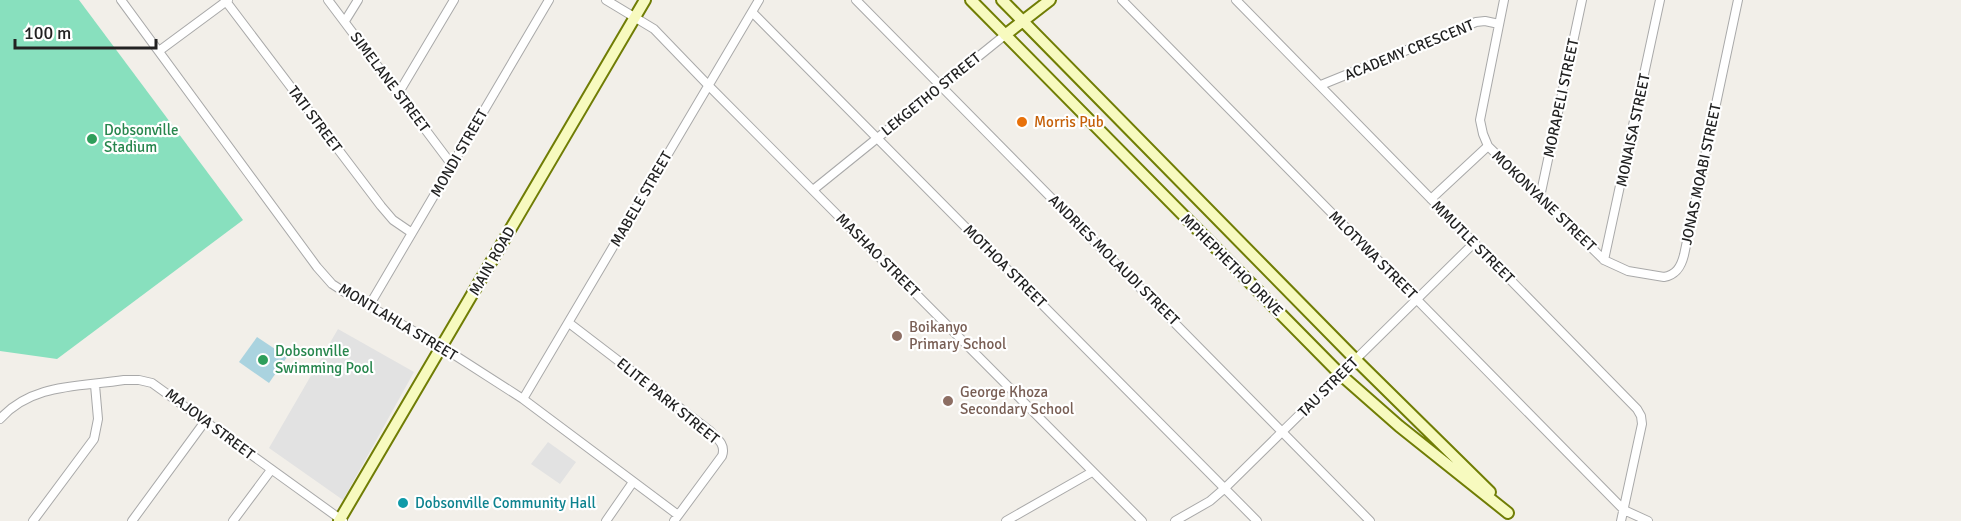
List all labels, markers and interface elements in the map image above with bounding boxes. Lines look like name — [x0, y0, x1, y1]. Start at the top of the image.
scale bar — [15, 12, 156, 50]
street label: ACADEMY CRESCENT — [1342, 16, 1477, 84]
text: 100 m — [24, 22, 71, 44]
street label: SIMELANE STREET — [346, 28, 434, 136]
street label: MORAPELI STREET — [1540, 36, 1583, 159]
street label: LEKGETHO STREET — [878, 48, 985, 140]
street label: MONAISA STREET — [1612, 71, 1654, 188]
street label: TATI STREET — [284, 82, 346, 156]
street label: JONAS MOABI STREET — [1677, 101, 1725, 246]
street label: MONDI STREET — [427, 105, 492, 200]
place label: Morris Pub — [1034, 113, 1104, 131]
marker: Morris Pub — [1015, 115, 1029, 129]
place label: Dobsonville Stadium — [104, 121, 178, 156]
marker: Dobsonville Stadium — [85, 132, 99, 146]
street label: MOKONYANE STREET — [1488, 147, 1600, 256]
street label: MABELE STREET — [606, 148, 676, 250]
street label: ANDRIES MOLAUDI STREET — [1045, 191, 1183, 329]
street label: MMUTLE STREET — [1428, 197, 1519, 288]
street label: MLOTYWA STREET — [1325, 207, 1421, 303]
street label: MASHAO STREET — [833, 210, 924, 301]
street label: MPHEPHETHO DRIVE — [1177, 210, 1287, 320]
street label: MOTHOA STREET — [960, 221, 1051, 312]
street label: MAIN ROAD — [465, 223, 519, 299]
street label: MONTLAHLA STREET — [335, 279, 461, 365]
place label: Boikanyo Primary School — [909, 318, 1006, 353]
marker: Boikanyo Primary School — [890, 329, 904, 343]
place label: Dobsonville Swimming Pool — [275, 342, 374, 377]
marker: Dobsonville Swimming Pool — [256, 353, 270, 367]
street label: TAU STREET — [1294, 353, 1362, 421]
street label: ELITE PARK STREET — [613, 354, 723, 448]
place label: George Khoza Secondary School — [960, 383, 1074, 418]
street label: MAJOVA STREET — [162, 385, 259, 464]
marker: George Khoza Secondary School — [941, 394, 955, 408]
place label: Dobsonville Community Hall — [415, 494, 596, 512]
marker: Dobsonville Community Hall — [396, 496, 410, 510]

